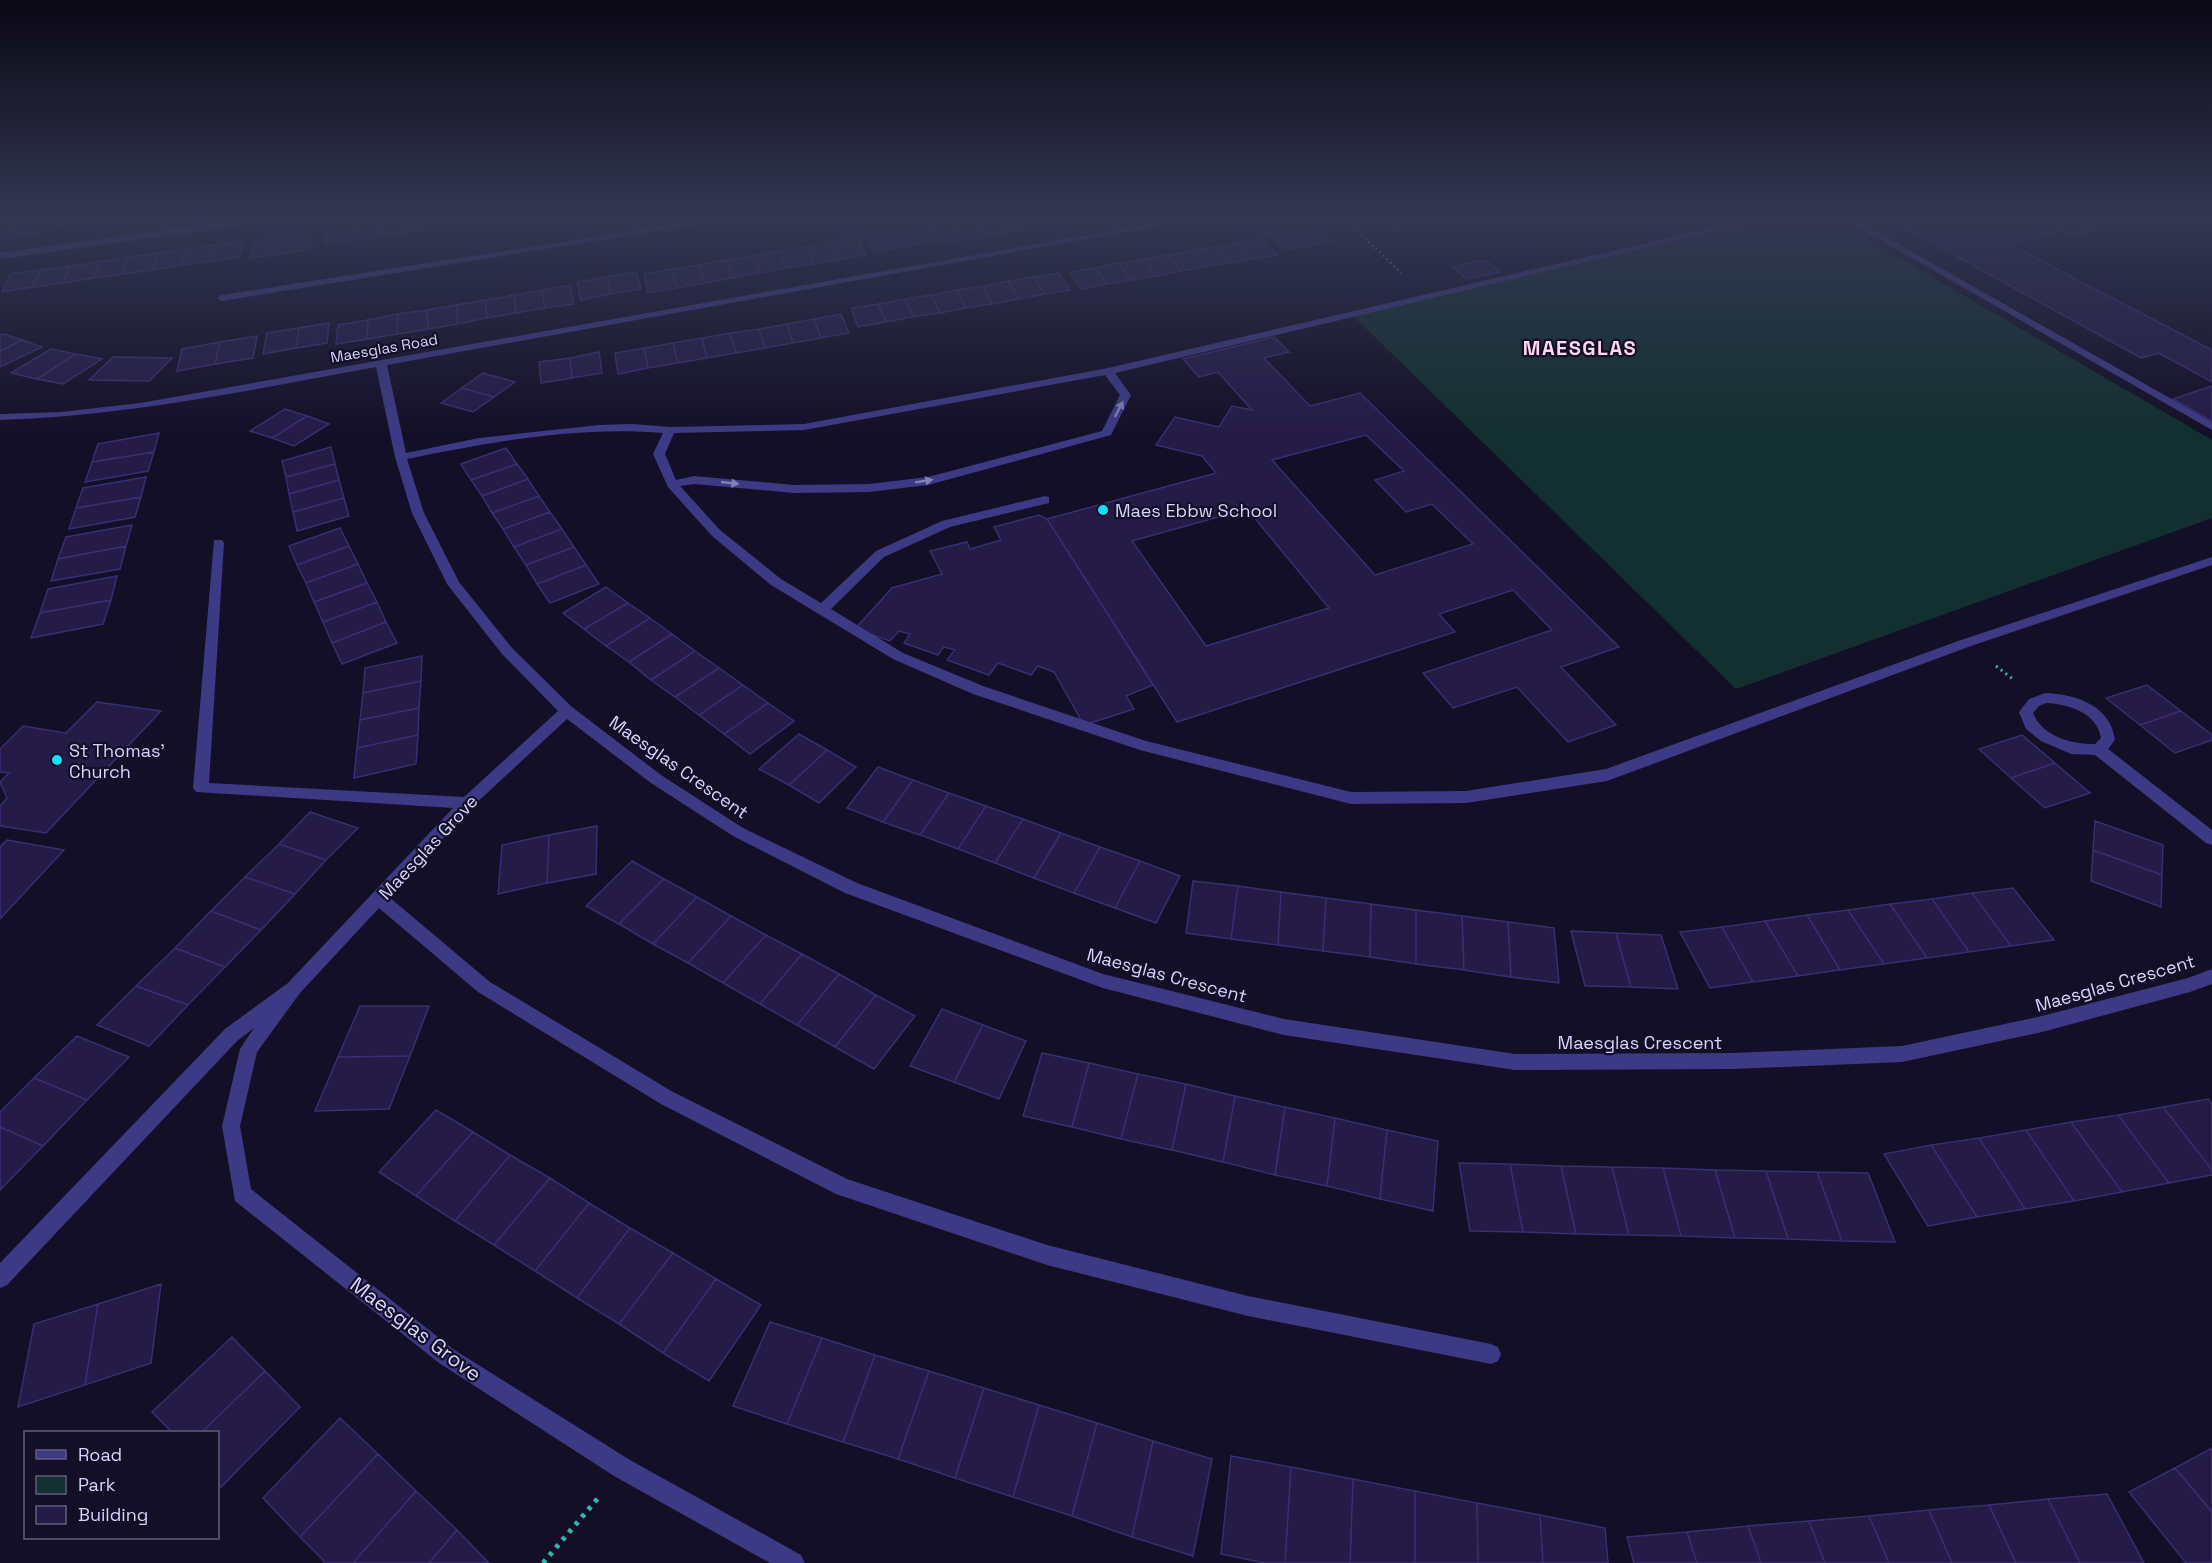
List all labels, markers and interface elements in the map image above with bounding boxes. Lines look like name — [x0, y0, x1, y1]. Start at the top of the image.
street label: Maesglas Road — [329, 329, 439, 367]
district label: MAESGLAS — [1523, 335, 1637, 361]
one-way arrow — [1114, 400, 1124, 417]
one-way arrow — [915, 476, 934, 485]
one-way arrow — [720, 478, 739, 488]
place label: Maes Ebbw School — [1115, 499, 1277, 522]
marker: Maes Ebbw School — [1096, 503, 1110, 517]
street label: Maesglas Crescent — [605, 710, 753, 824]
place label: St Thomas' Church — [69, 739, 165, 783]
marker: St Thomas' Church — [50, 753, 64, 767]
street label: Maesglas Grove — [373, 790, 483, 904]
street label: Maesglas Crescent — [1084, 943, 1250, 1007]
street label: Maesglas Crescent — [2033, 949, 2197, 1017]
street label: Maesglas Crescent — [1558, 1031, 1722, 1054]
street label: Maesglas Grove — [345, 1271, 487, 1387]
legend — [24, 1431, 219, 1539]
text: Road — [78, 1443, 122, 1466]
text: Park — [78, 1473, 116, 1496]
text: Building — [78, 1503, 148, 1526]

